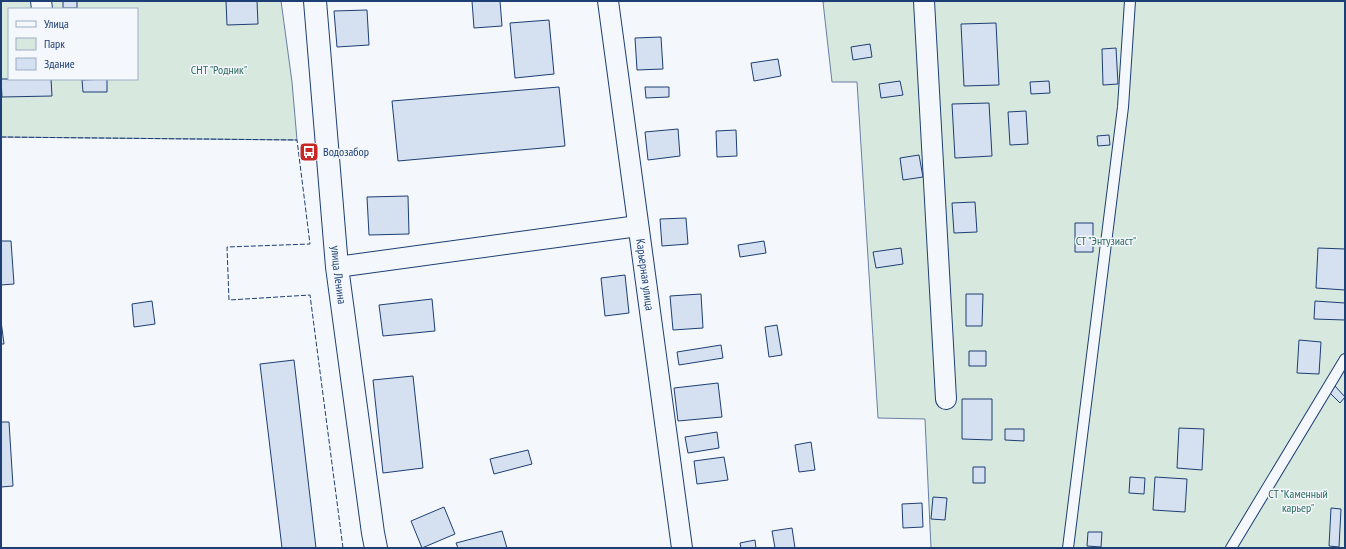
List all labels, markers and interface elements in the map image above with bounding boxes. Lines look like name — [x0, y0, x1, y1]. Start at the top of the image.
legend — [8, 8, 138, 80]
text: Улица — [44, 16, 69, 31]
text: Парк — [44, 36, 65, 51]
text: Здание — [44, 56, 75, 71]
park label: СНТ "Родник" — [191, 62, 247, 77]
bus stop icon: Водозабор — [298, 141, 320, 163]
place label: Водозабор — [323, 144, 369, 159]
park label: СТ "Энтузиаст" — [1076, 233, 1136, 248]
street label: Карьерная улица — [633, 238, 658, 312]
street label: улица Ленина — [328, 245, 350, 305]
park label: СТ "Каменный карьер" — [1268, 486, 1328, 515]

